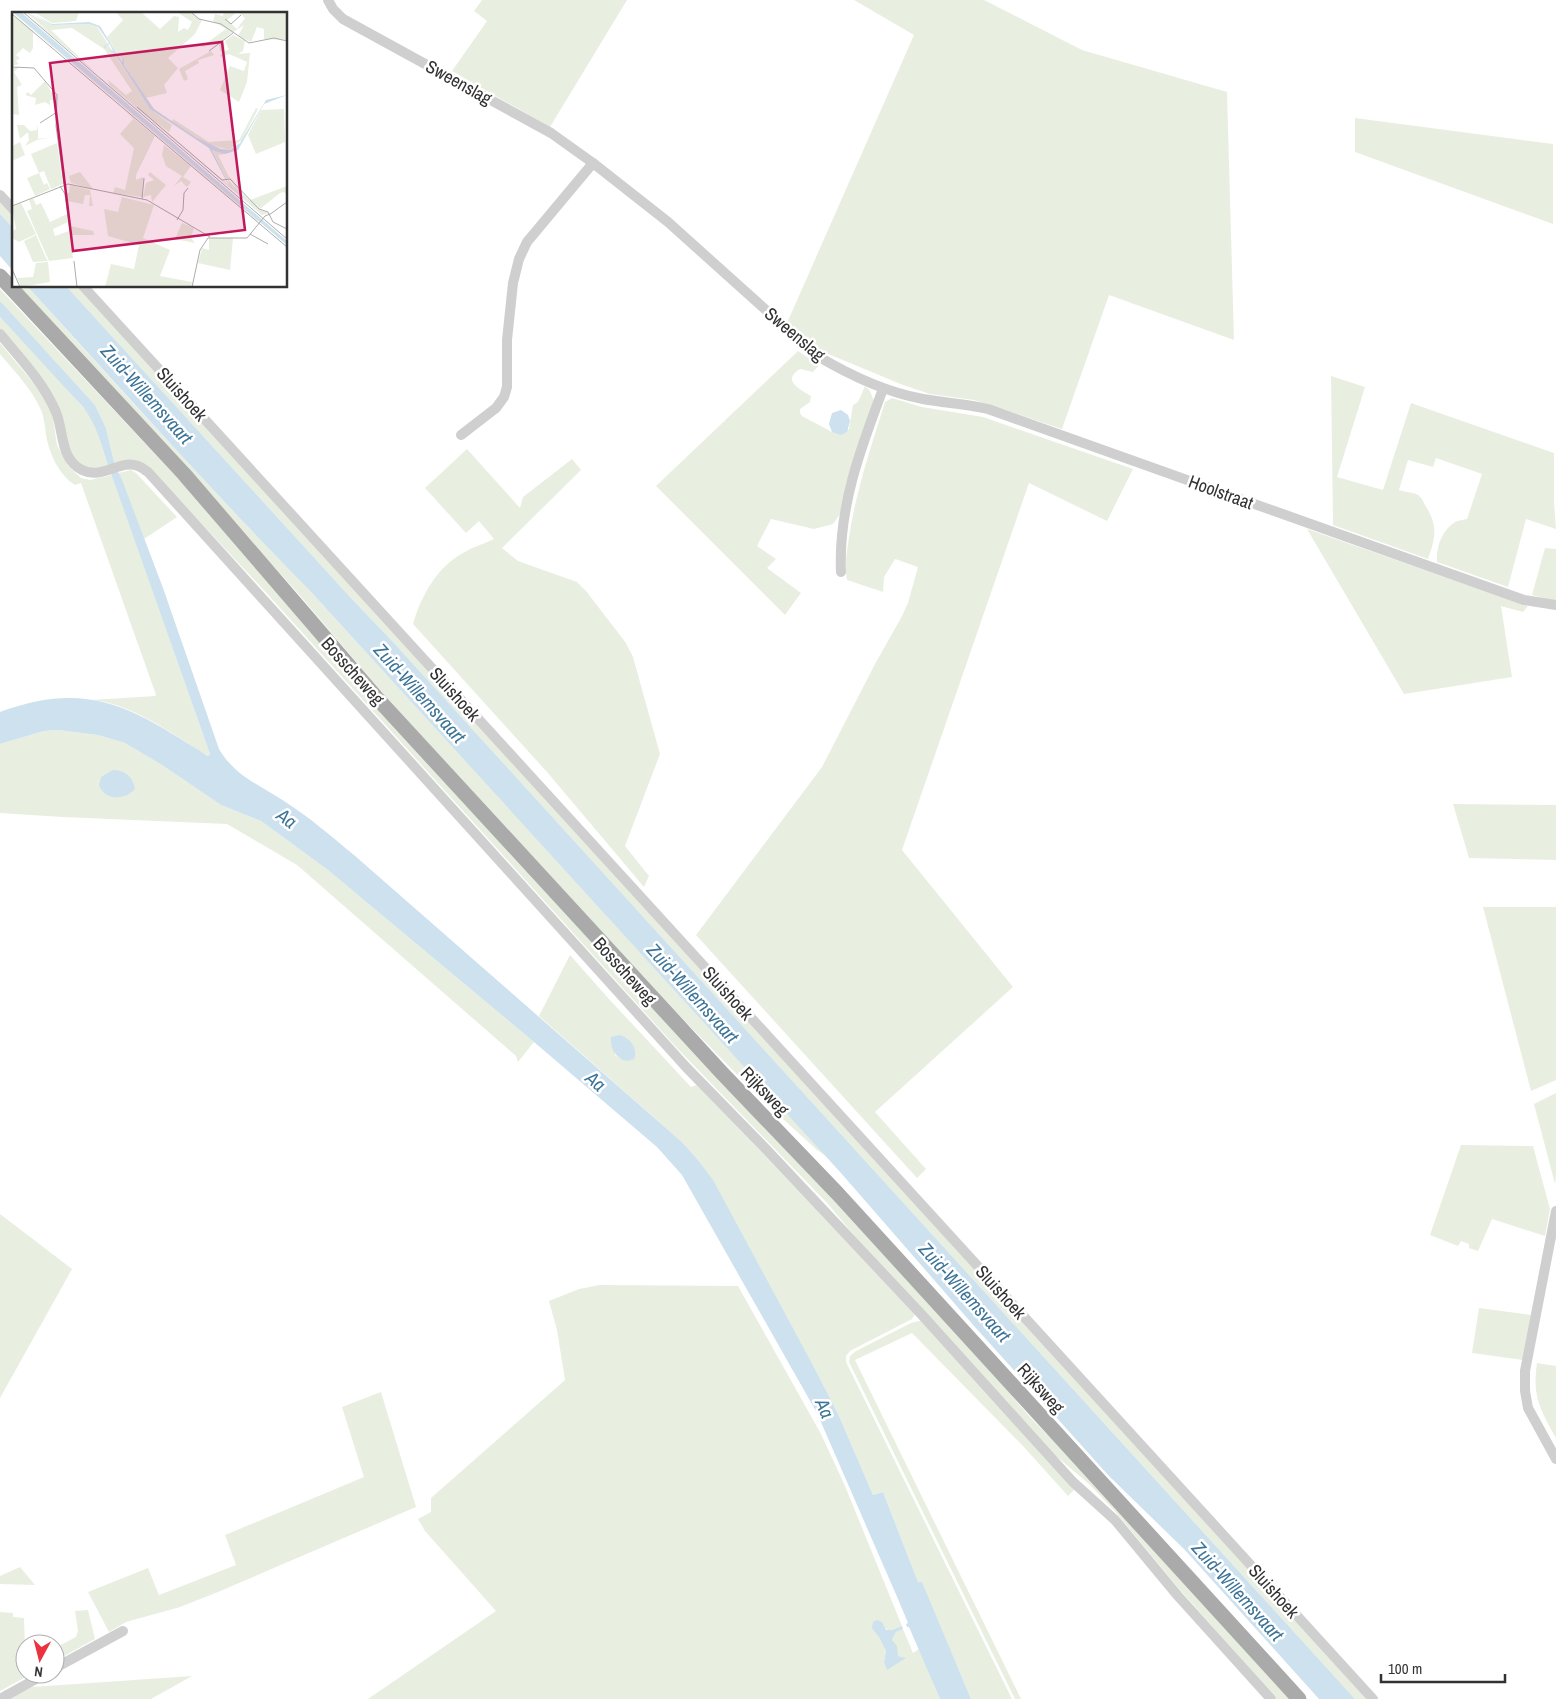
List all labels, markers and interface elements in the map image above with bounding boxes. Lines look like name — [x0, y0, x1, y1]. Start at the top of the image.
inset map — [12, 12, 288, 288]
street label: Sweenslag — [421, 54, 497, 111]
street label: Sweenslag — [759, 301, 831, 367]
water label: Zuid-Willemsvaart — [94, 338, 199, 450]
street label: Sluishoek — [151, 362, 213, 427]
street label: Hoolstraat — [1185, 469, 1257, 515]
street label: Bosscheweg — [316, 632, 391, 711]
water label: Zuid-Willemsvaart — [367, 637, 472, 749]
street label: Sluishoek — [424, 662, 486, 727]
water label: Aa — [271, 801, 303, 834]
street label: Bosscheweg — [588, 932, 663, 1011]
water label: Zuid-Willemsvaart — [640, 937, 745, 1049]
street label: Sluishoek — [697, 961, 759, 1026]
street label: Rijksweg — [735, 1061, 795, 1122]
water label: Aa — [580, 1064, 612, 1097]
water label: Zuid-Willemsvaart — [912, 1236, 1017, 1348]
street label: Sluishoek — [970, 1260, 1032, 1325]
street label: Rijksweg — [1012, 1357, 1071, 1419]
water label: Aa — [809, 1393, 841, 1422]
water label: Zuid-Willemsvaart — [1185, 1535, 1290, 1647]
street label: Sluishoek — [1243, 1559, 1305, 1624]
north arrow — [15, 1634, 65, 1684]
scale bar — [1381, 1652, 1505, 1684]
text: 100 m — [1388, 1658, 1422, 1679]
text: N — [33, 1662, 44, 1681]

